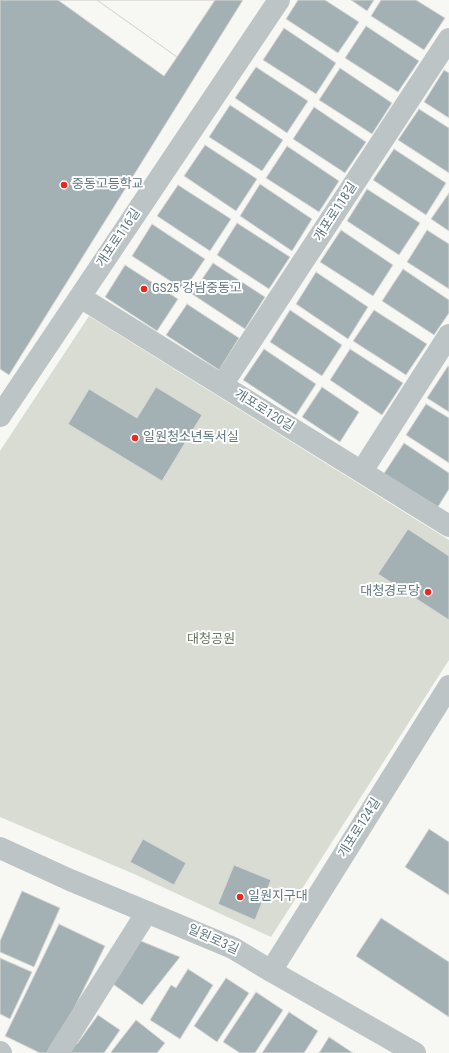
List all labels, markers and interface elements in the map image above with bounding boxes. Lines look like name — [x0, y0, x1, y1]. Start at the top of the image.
place label: 중동고등학교 — [72, 177, 144, 193]
marker: 중동고등학교 — [59, 180, 69, 190]
street label: 개포로118길 — [311, 180, 361, 244]
street label: 개포로116길 — [94, 206, 144, 270]
place label: GS25 강남중동고 — [152, 281, 242, 297]
marker: GS25 강남중동고 — [139, 284, 149, 294]
street label: 개포로120길 — [231, 387, 297, 435]
place label: 일원청소년독서실 — [143, 430, 239, 446]
marker: 일원청소년독서실 — [130, 433, 140, 443]
place label: 대청경로당 — [360, 584, 420, 600]
marker: 대청경로당 — [423, 587, 433, 597]
park label: 대청공원 — [187, 632, 235, 648]
street label: 개포로124길 — [336, 795, 384, 861]
place label: 일원지구대 — [248, 889, 308, 905]
marker: 일원지구대 — [235, 892, 245, 902]
street label: 일원로3길 — [185, 922, 241, 958]

